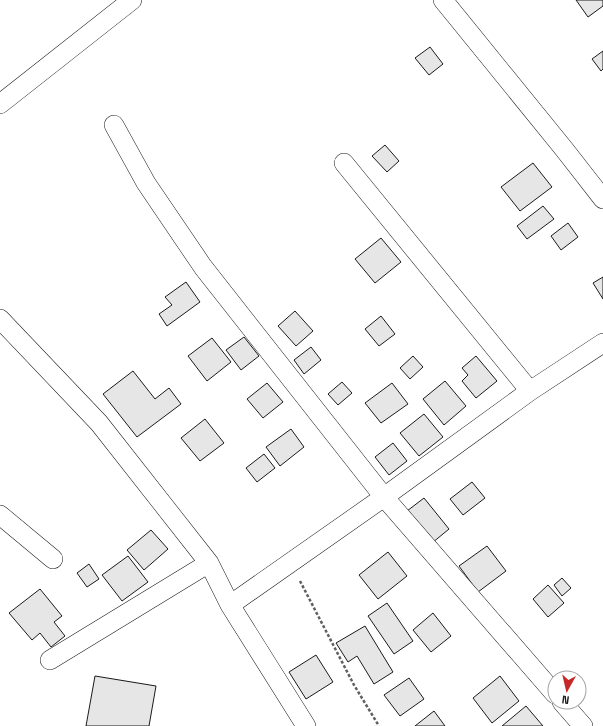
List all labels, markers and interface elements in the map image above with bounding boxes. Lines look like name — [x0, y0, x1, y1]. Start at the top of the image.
north arrow — [547, 670, 587, 710]
text: N — [561, 692, 570, 707]

